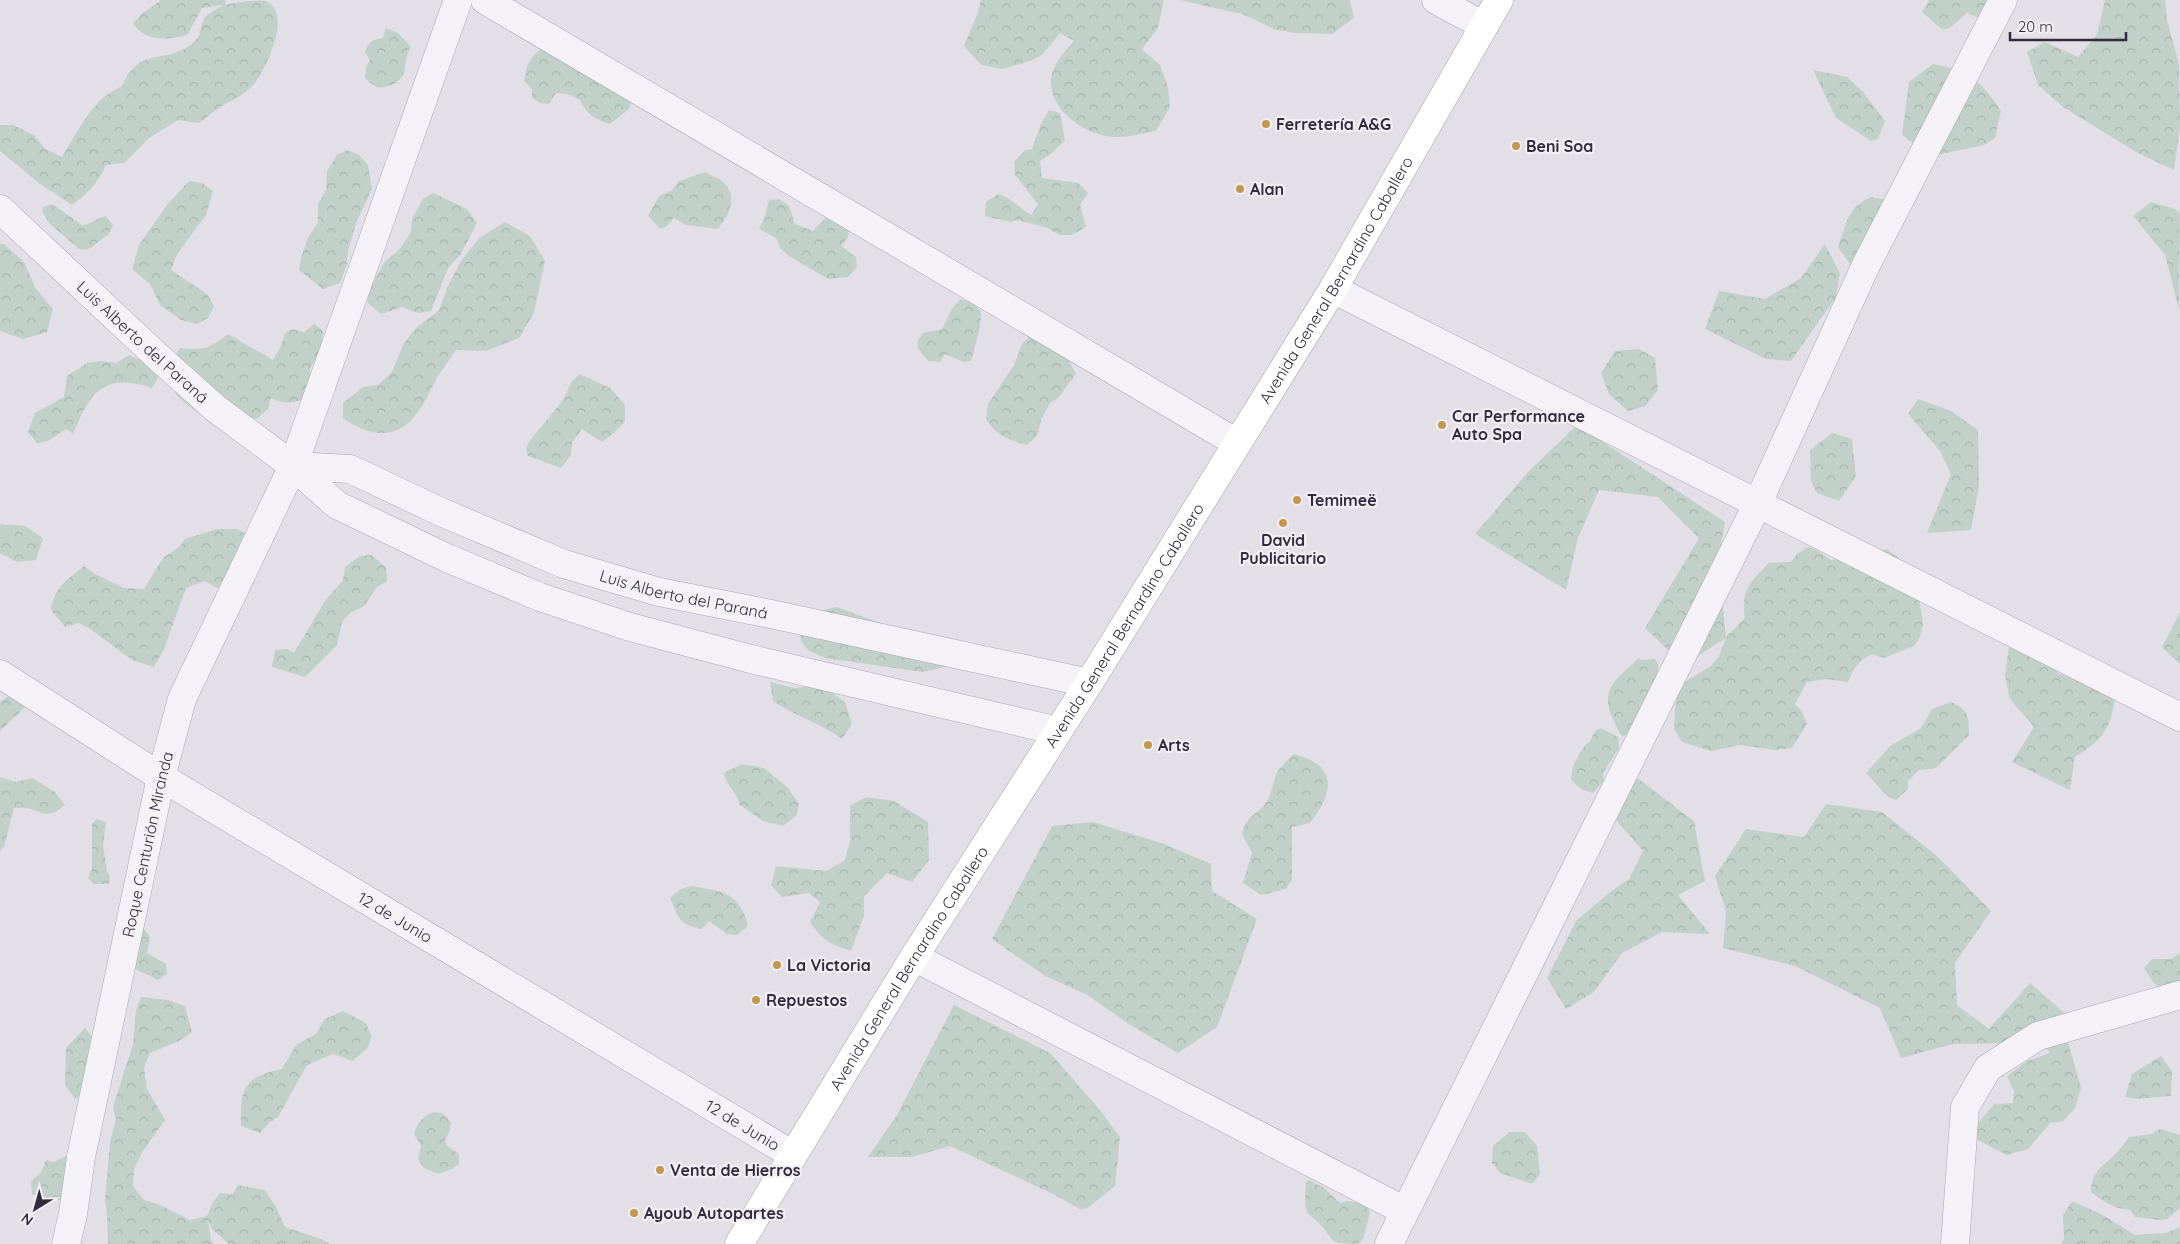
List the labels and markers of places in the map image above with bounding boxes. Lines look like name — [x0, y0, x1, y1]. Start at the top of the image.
place label: Ferretería A&G — [1276, 114, 1391, 134]
marker: Ferretería A&G — [1260, 118, 1272, 130]
place label: Beni Soa — [1526, 136, 1593, 156]
marker: Beni Soa — [1510, 140, 1522, 152]
place label: Alan — [1250, 179, 1284, 199]
marker: Alan — [1234, 183, 1246, 195]
place label: Car Performance Auto Spa — [1452, 406, 1585, 444]
marker: Car Performance Auto Spa — [1436, 419, 1448, 431]
place label: Temimeë — [1307, 490, 1377, 510]
marker: Temimeë — [1291, 494, 1303, 506]
marker: David Publicitario — [1277, 517, 1289, 529]
place label: David Publicitario — [1240, 530, 1326, 568]
place label: Arts — [1158, 735, 1190, 755]
marker: Arts — [1142, 739, 1154, 751]
place label: La Victoria — [787, 955, 871, 975]
marker: La Victoria — [771, 959, 783, 971]
place label: Repuestos — [766, 990, 847, 1010]
marker: Repuestos — [750, 994, 762, 1006]
place label: Venta de Hierros — [670, 1160, 801, 1180]
marker: Venta de Hierros — [654, 1164, 666, 1176]
place label: Ayoub Autopartes — [644, 1203, 784, 1223]
marker: Ayoub Autopartes — [628, 1207, 640, 1219]

